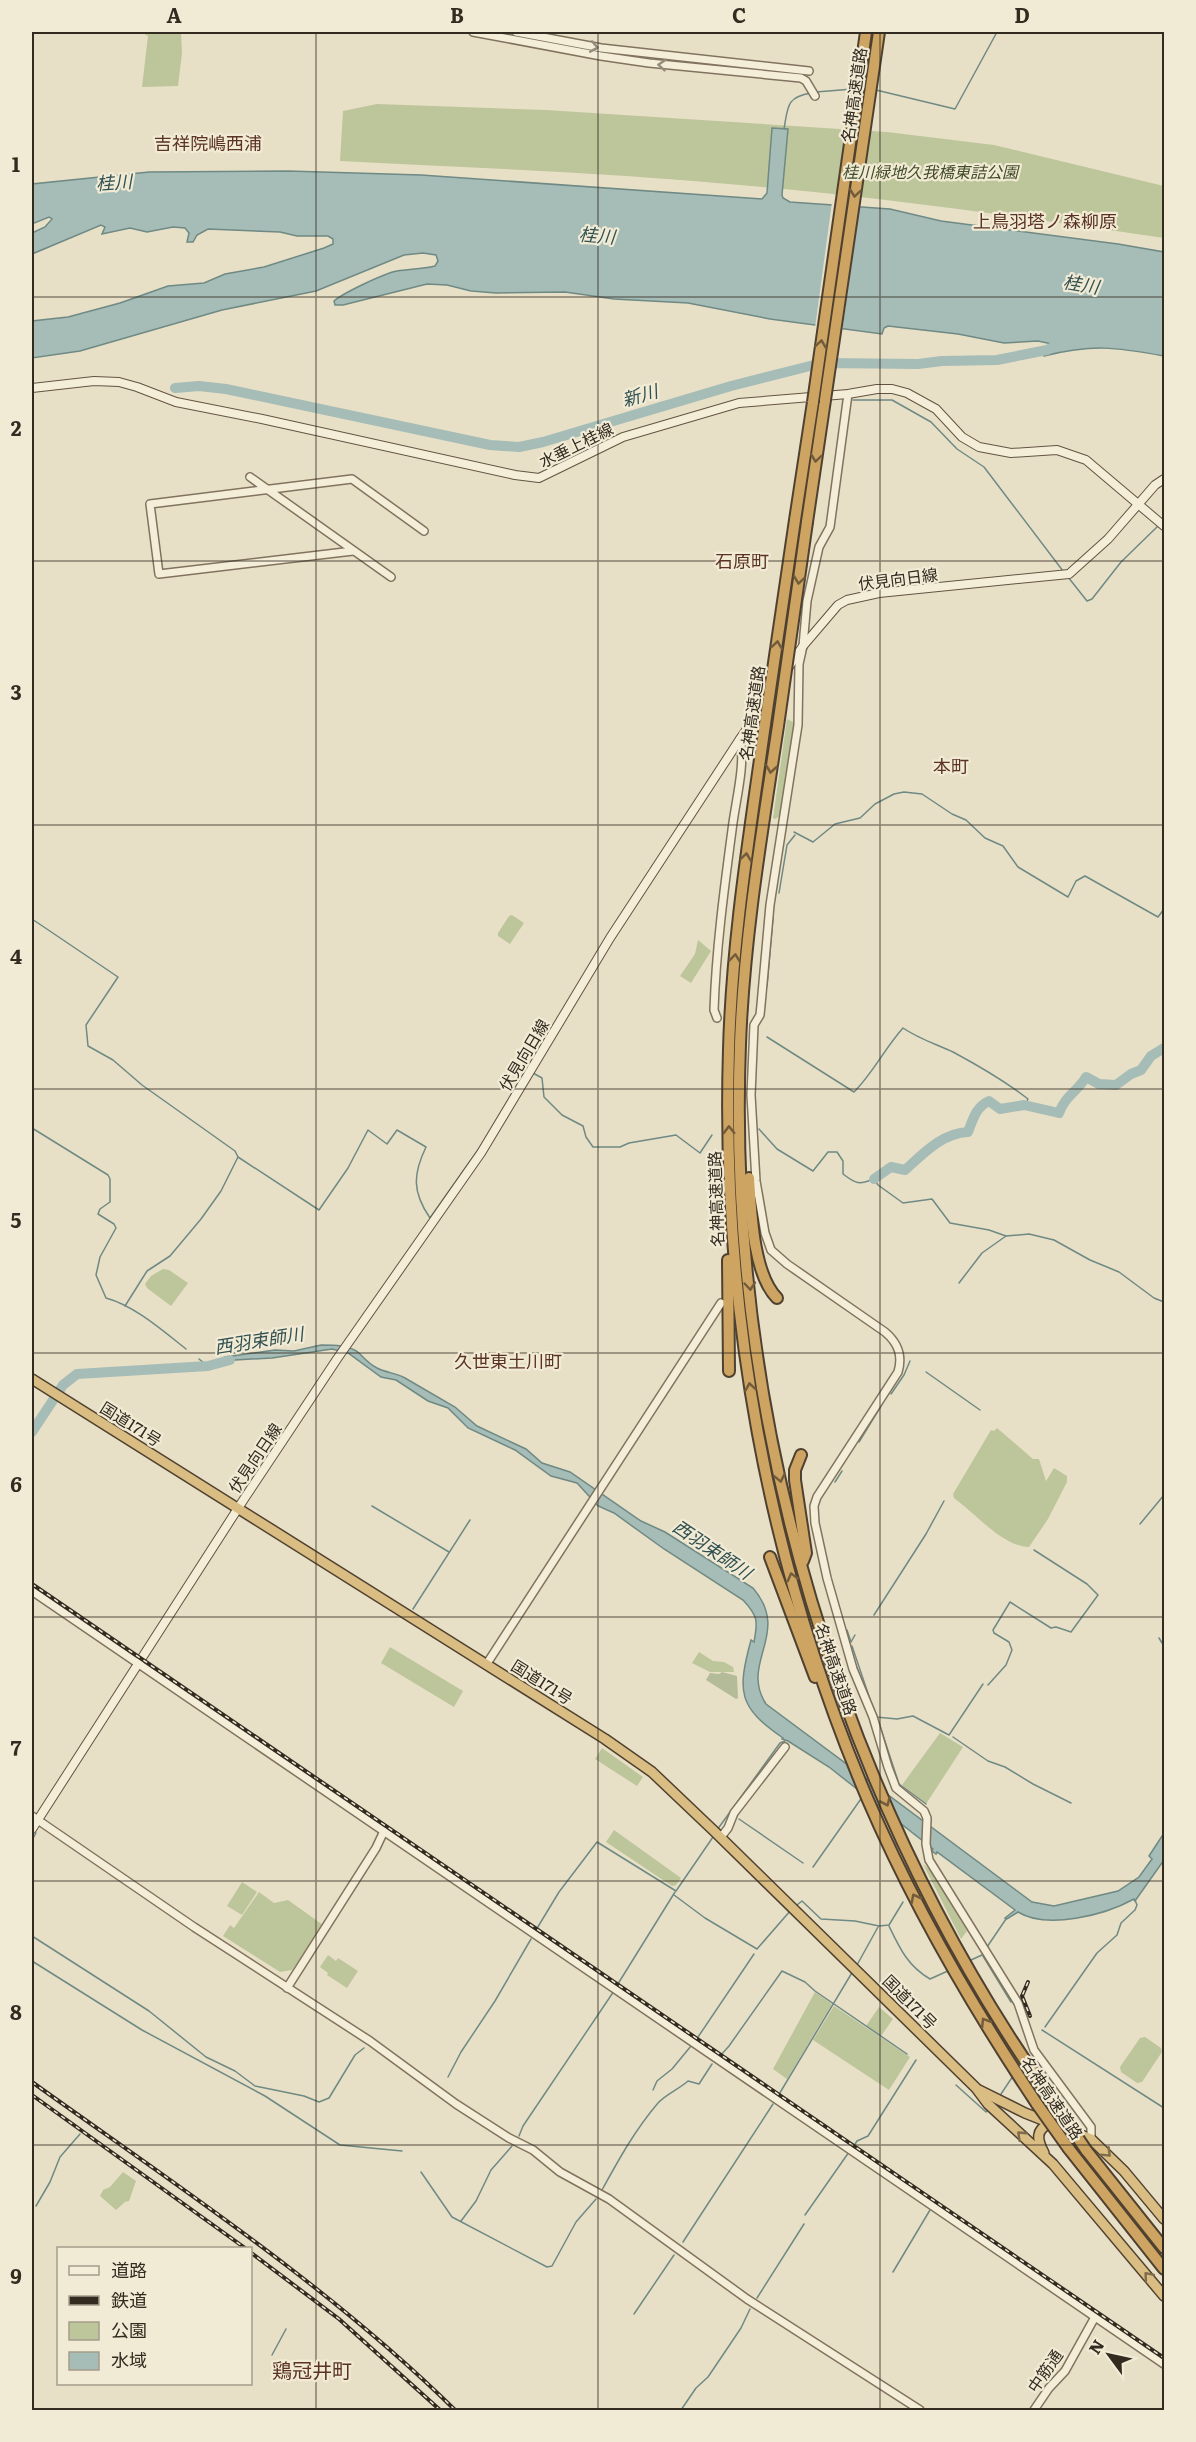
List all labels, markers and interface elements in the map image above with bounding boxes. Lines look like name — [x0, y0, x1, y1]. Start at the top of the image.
text: A — [166, 0, 182, 29]
text: B — [450, 0, 464, 29]
text: C — [732, 0, 746, 29]
text: D — [1014, 0, 1030, 29]
one-way arrow — [589, 40, 599, 53]
street label: 名神高速道路 — [834, 46, 872, 144]
one-way arrow — [657, 58, 666, 71]
district label: 吉祥院嶋西浦 — [154, 129, 262, 156]
text: 1 — [12, 148, 20, 178]
park label: 桂川緑地久我橋東詰公園 — [842, 159, 1020, 183]
water label: 桂川 — [95, 167, 135, 196]
one-way arrow — [850, 189, 862, 198]
district label: 上鳥羽塔ノ森柳原 — [973, 207, 1117, 234]
water label: 桂川 — [578, 219, 618, 250]
water label: 桂川 — [1061, 267, 1103, 300]
one-way arrow — [815, 339, 827, 349]
water label: 新川 — [619, 376, 663, 412]
text: 2 — [11, 412, 22, 442]
street label: 水垂上桂線 — [534, 416, 617, 472]
one-way arrow — [811, 454, 823, 463]
district label: 石原町 — [715, 547, 769, 574]
street label: 伏見向日線 — [857, 561, 939, 595]
one-way arrow — [793, 576, 805, 585]
one-way arrow — [770, 641, 782, 650]
street label: 名神高速道路 — [732, 664, 770, 762]
text: 3 — [10, 676, 22, 706]
district label: 本町 — [933, 752, 969, 779]
one-way arrow — [765, 764, 778, 774]
one-way arrow — [740, 852, 752, 861]
text: 4 — [10, 940, 22, 970]
one-way arrow — [728, 953, 741, 962]
street label: 伏見向日線 — [492, 1014, 554, 1095]
one-way arrow — [723, 1126, 735, 1135]
street label: 名神高速道路 — [701, 1151, 729, 1247]
text: 5 — [11, 1204, 22, 1234]
one-way arrow — [743, 1281, 756, 1290]
water label: 西羽束師川 — [212, 1319, 307, 1360]
district label: 久世東土川町 — [454, 1347, 562, 1374]
one-way arrow — [744, 1382, 757, 1392]
street label: 国道171号 — [96, 1395, 167, 1452]
street label: 伏見向日線 — [222, 1418, 286, 1497]
text: 6 — [10, 1468, 22, 1498]
one-way arrow — [773, 1473, 786, 1483]
water label: 西羽束師川 — [668, 1512, 759, 1586]
one-way arrow — [786, 1573, 799, 1583]
street label: 名神高速道路 — [810, 1619, 864, 1718]
street label: 国道171号 — [507, 1653, 578, 1710]
text: 7 — [11, 1732, 22, 1762]
one-way arrow — [878, 1795, 890, 1806]
one-way arrow — [911, 1894, 922, 1904]
street label: 国道171号 — [878, 1969, 943, 2034]
text: 8 — [10, 1996, 22, 2026]
one-way arrow — [980, 2018, 992, 2028]
street label: 名神高速道路 — [1016, 2051, 1090, 2144]
one-way arrow — [1018, 2132, 1029, 2143]
one-way arrow — [1099, 2146, 1110, 2157]
legend — [57, 2247, 252, 2385]
text: 道路 — [111, 2256, 147, 2283]
text: 9 — [10, 2260, 22, 2290]
one-way arrow — [1144, 2272, 1155, 2283]
text: 鉄道 — [111, 2286, 147, 2313]
text: 公園 — [111, 2316, 147, 2343]
north arrow — [1079, 2325, 1139, 2385]
text: N — [1082, 2334, 1109, 2358]
street label: 中筋通 — [1021, 2344, 1068, 2397]
text: 水域 — [111, 2346, 147, 2373]
district label: 鶏冠井町 — [272, 2354, 352, 2384]

